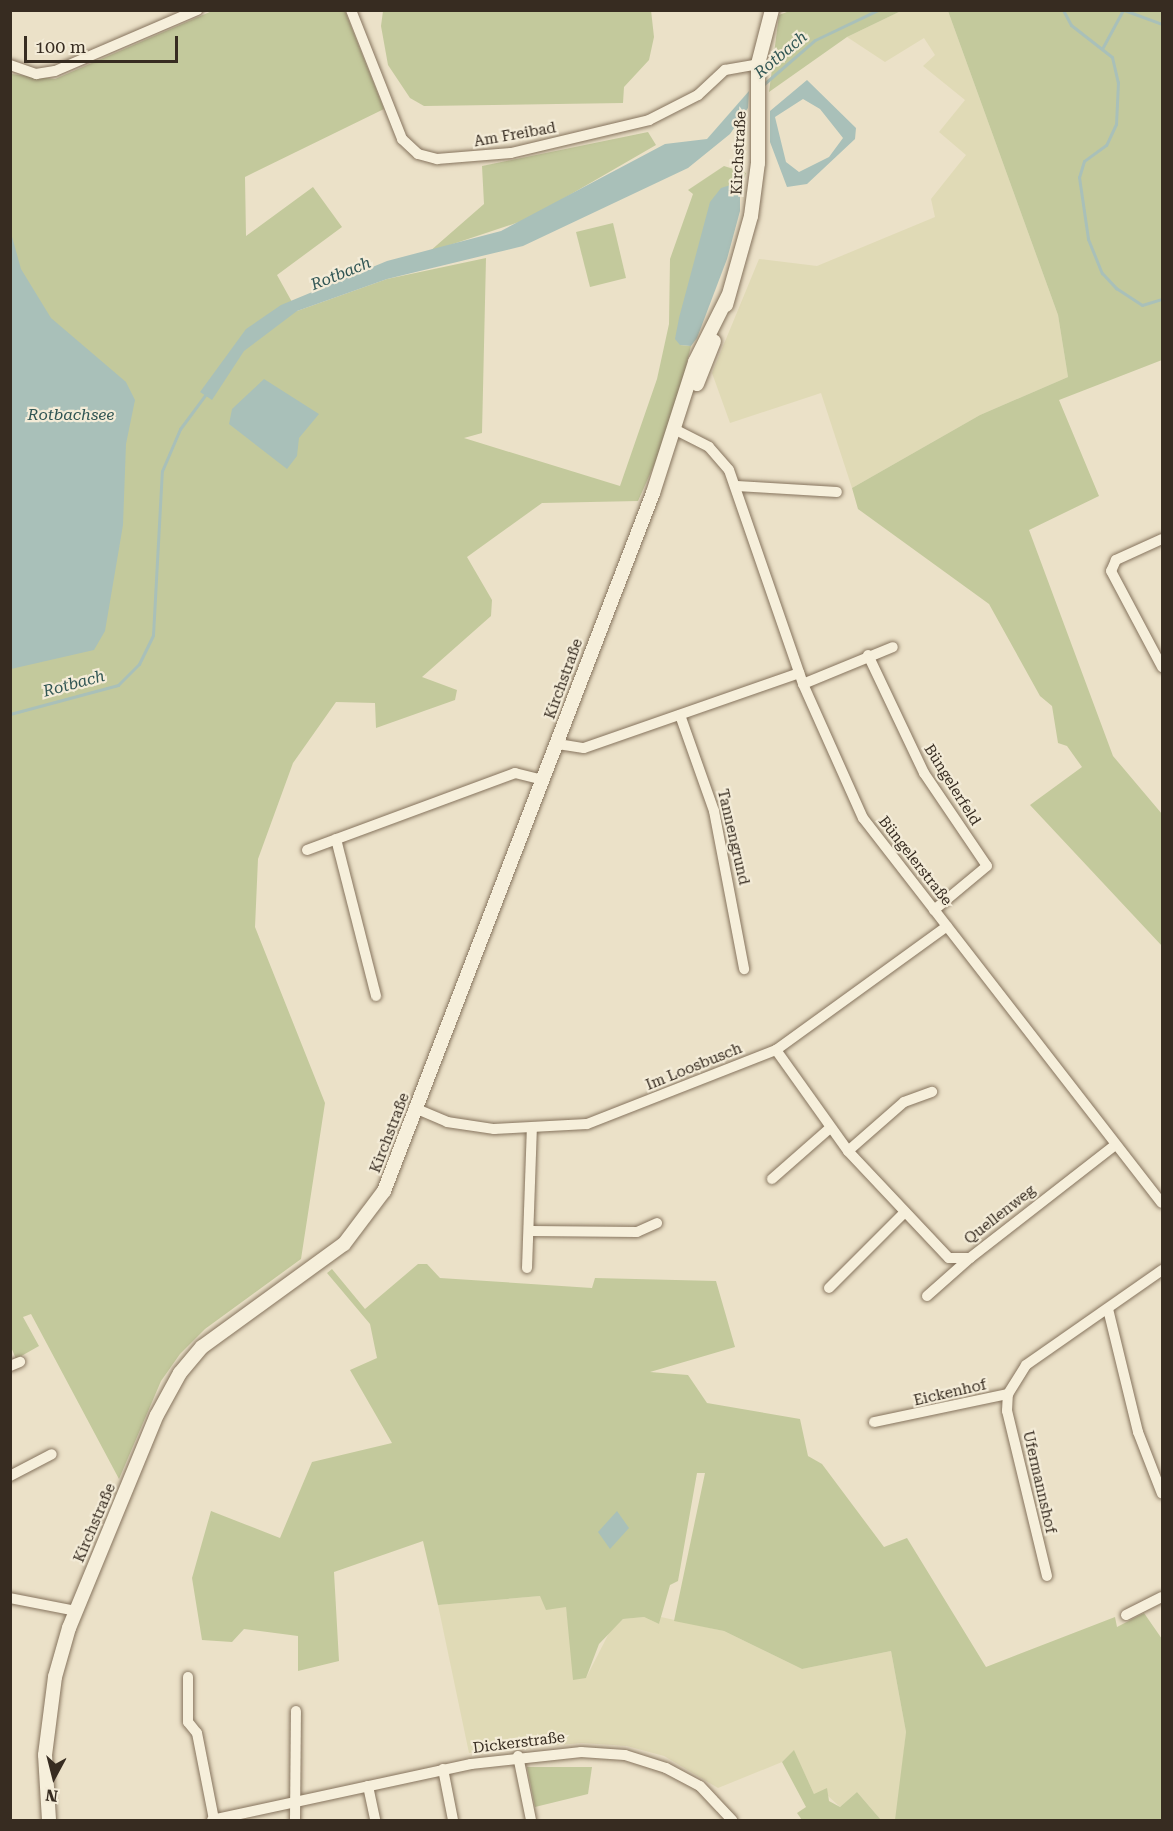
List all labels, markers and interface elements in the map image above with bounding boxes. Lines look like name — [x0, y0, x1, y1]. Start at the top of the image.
scale bar — [27, 24, 182, 62]
water label: Rotbach — [751, 27, 811, 83]
text: 100 m — [35, 36, 86, 57]
street label: Kirchstraße — [728, 110, 750, 196]
street label: Am Freibad — [473, 119, 557, 151]
water label: Rotbach — [308, 253, 374, 295]
water label: Rotbachsee — [28, 405, 114, 425]
street label: Kirchstraße — [541, 636, 587, 722]
water label: Rotbach — [41, 667, 107, 701]
street label: Büngelerfeld — [920, 741, 984, 829]
street label: Tannengrund — [713, 787, 753, 887]
street label: Büngelerstraße — [874, 813, 956, 909]
street label: Im Loosbusch — [643, 1040, 745, 1094]
street label: Kirchstraße — [367, 1090, 413, 1176]
street label: Quellenweg — [961, 1182, 1039, 1248]
street label: Eickenhof — [912, 1376, 988, 1410]
street label: Ufermannshof — [1018, 1429, 1060, 1535]
street label: Kirchstraße — [70, 1481, 120, 1565]
street label: Dickerstraße — [472, 1728, 566, 1758]
north arrow — [24, 1747, 84, 1807]
text: N — [44, 1785, 59, 1806]

